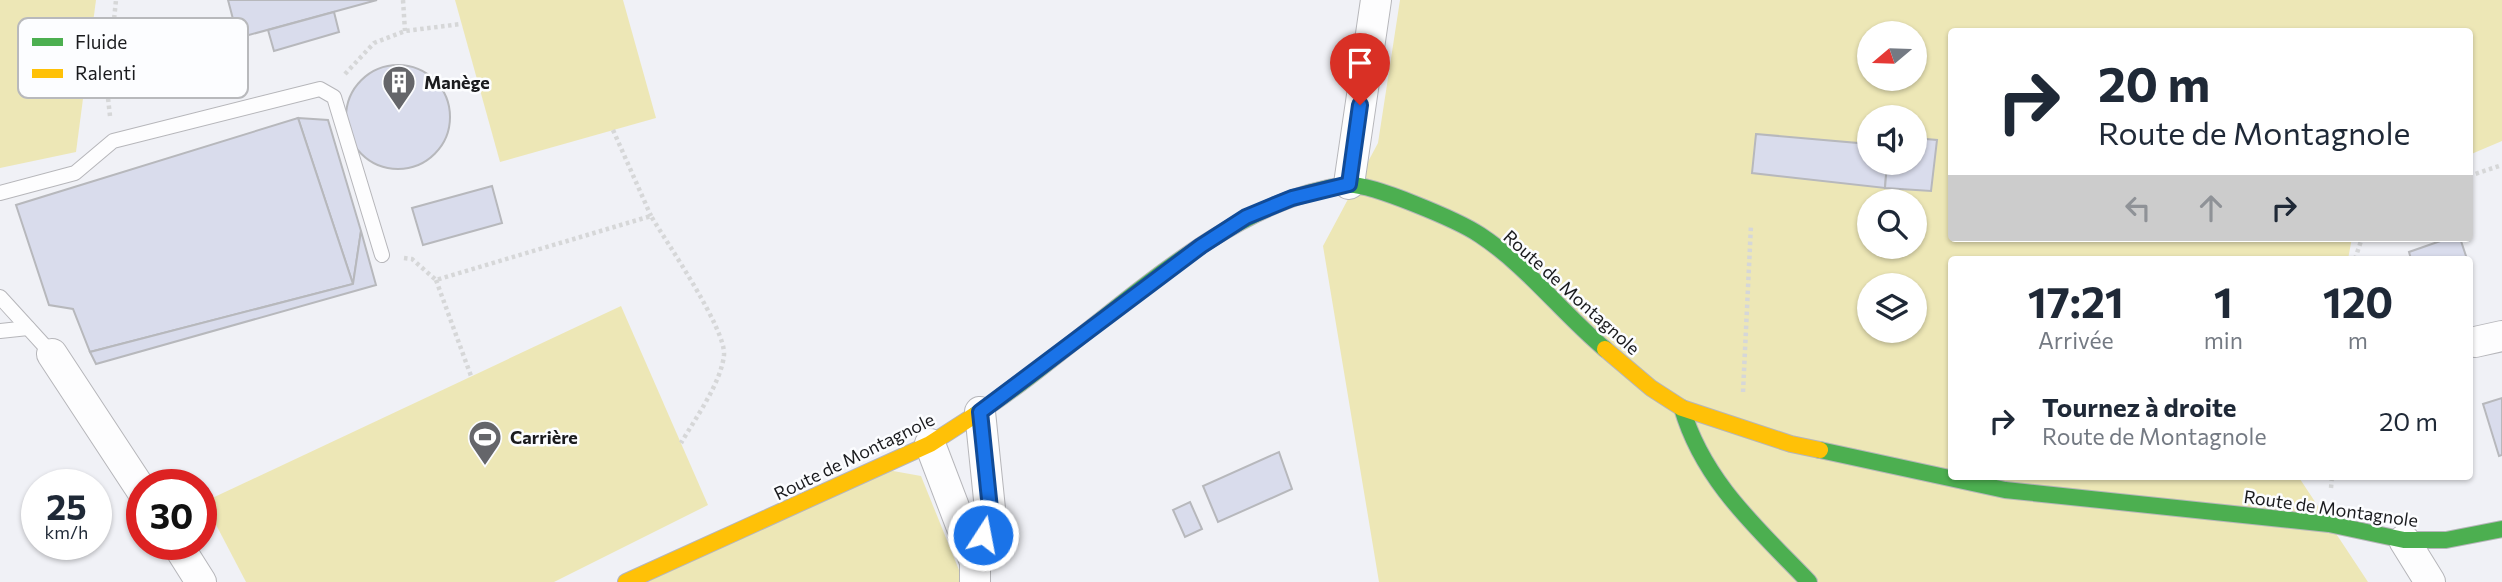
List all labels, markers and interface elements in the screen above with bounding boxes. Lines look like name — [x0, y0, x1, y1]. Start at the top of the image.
legend — [18, 18, 248, 98]
north arrow — [1857, 21, 1927, 91]
map controls — [1857, 21, 1927, 343]
text: Fluide — [75, 30, 127, 53]
pin — [1330, 33, 1390, 105]
icon: arrive — [1341, 44, 1379, 82]
text: 20 m — [2098, 52, 2210, 112]
icon: right — [1983, 56, 2074, 147]
text: Ralenti — [75, 61, 136, 84]
building icon: Manège — [380, 63, 418, 112]
place label: Manège — [424, 71, 490, 93]
button: sound — [1857, 105, 1927, 175]
text: Route de Montagnole — [2098, 112, 2410, 152]
button: search — [1857, 189, 1927, 259]
icon: left — [2119, 189, 2157, 227]
icon: ahead — [2192, 189, 2230, 227]
icon: right — [2265, 189, 2303, 227]
street label: Route de Montagnole — [1499, 225, 1645, 359]
button: layers — [1857, 273, 1927, 343]
text: 17:21 — [2028, 275, 2124, 327]
text: 1 — [2214, 275, 2233, 327]
text: 120 — [2323, 275, 2393, 327]
text: Arrivée — [2038, 326, 2114, 354]
text: min — [2204, 326, 2243, 354]
text: m — [2348, 326, 2368, 354]
text: Tournez à droite — [2042, 391, 2237, 422]
icon: right — [1983, 402, 2021, 440]
text: 20 m — [2379, 405, 2438, 436]
street label: Route de Montagnole — [770, 408, 938, 504]
sports icon: Carrière — [466, 418, 504, 467]
text: Route de Montagnole — [2042, 422, 2267, 450]
place label: Carrière — [510, 426, 578, 448]
speed limit sign: 30 — [126, 469, 217, 560]
text: 25 — [46, 484, 87, 527]
street label: Route de Montagnole — [2242, 485, 2420, 531]
position arrow — [946, 498, 1020, 572]
text: km/h — [45, 521, 88, 543]

